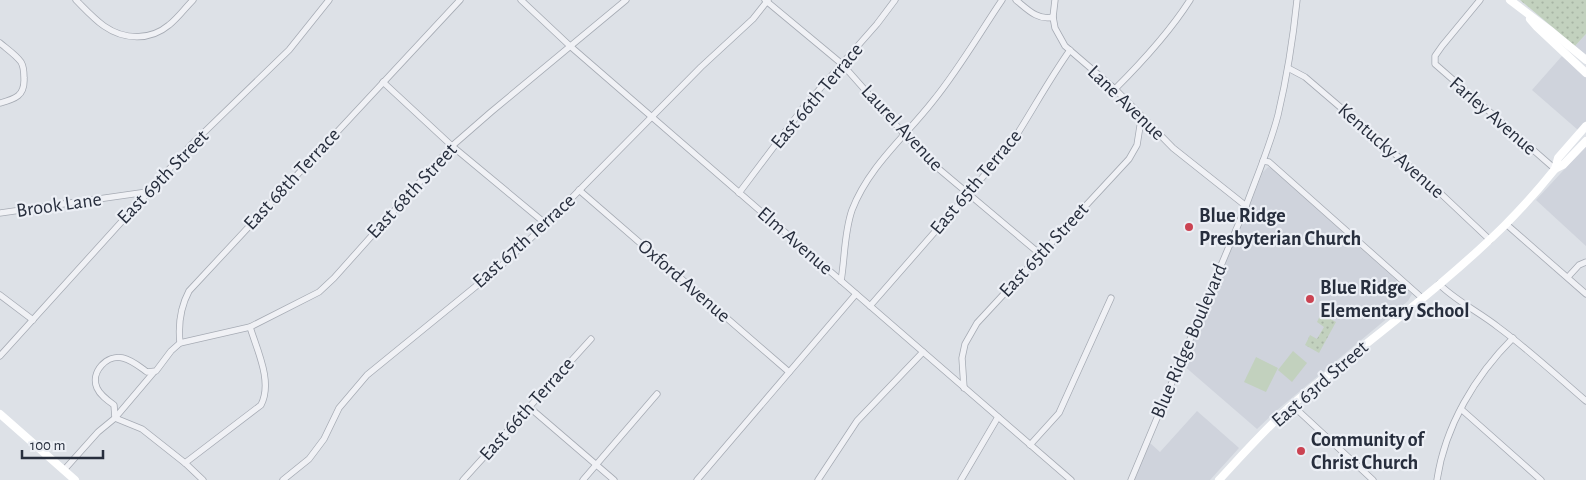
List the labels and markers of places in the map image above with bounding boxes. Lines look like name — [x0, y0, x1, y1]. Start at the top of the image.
place label: Blue Ridge Presbyterian Church — [1199, 206, 1361, 249]
marker: Blue Ridge Presbyterian Church — [1183, 221, 1195, 233]
place label: Blue Ridge Elementary School — [1320, 278, 1469, 321]
marker: Blue Ridge Elementary School — [1304, 293, 1316, 305]
place label: Community of Christ Church — [1311, 430, 1425, 473]
marker: Community of Christ Church — [1295, 445, 1307, 457]

